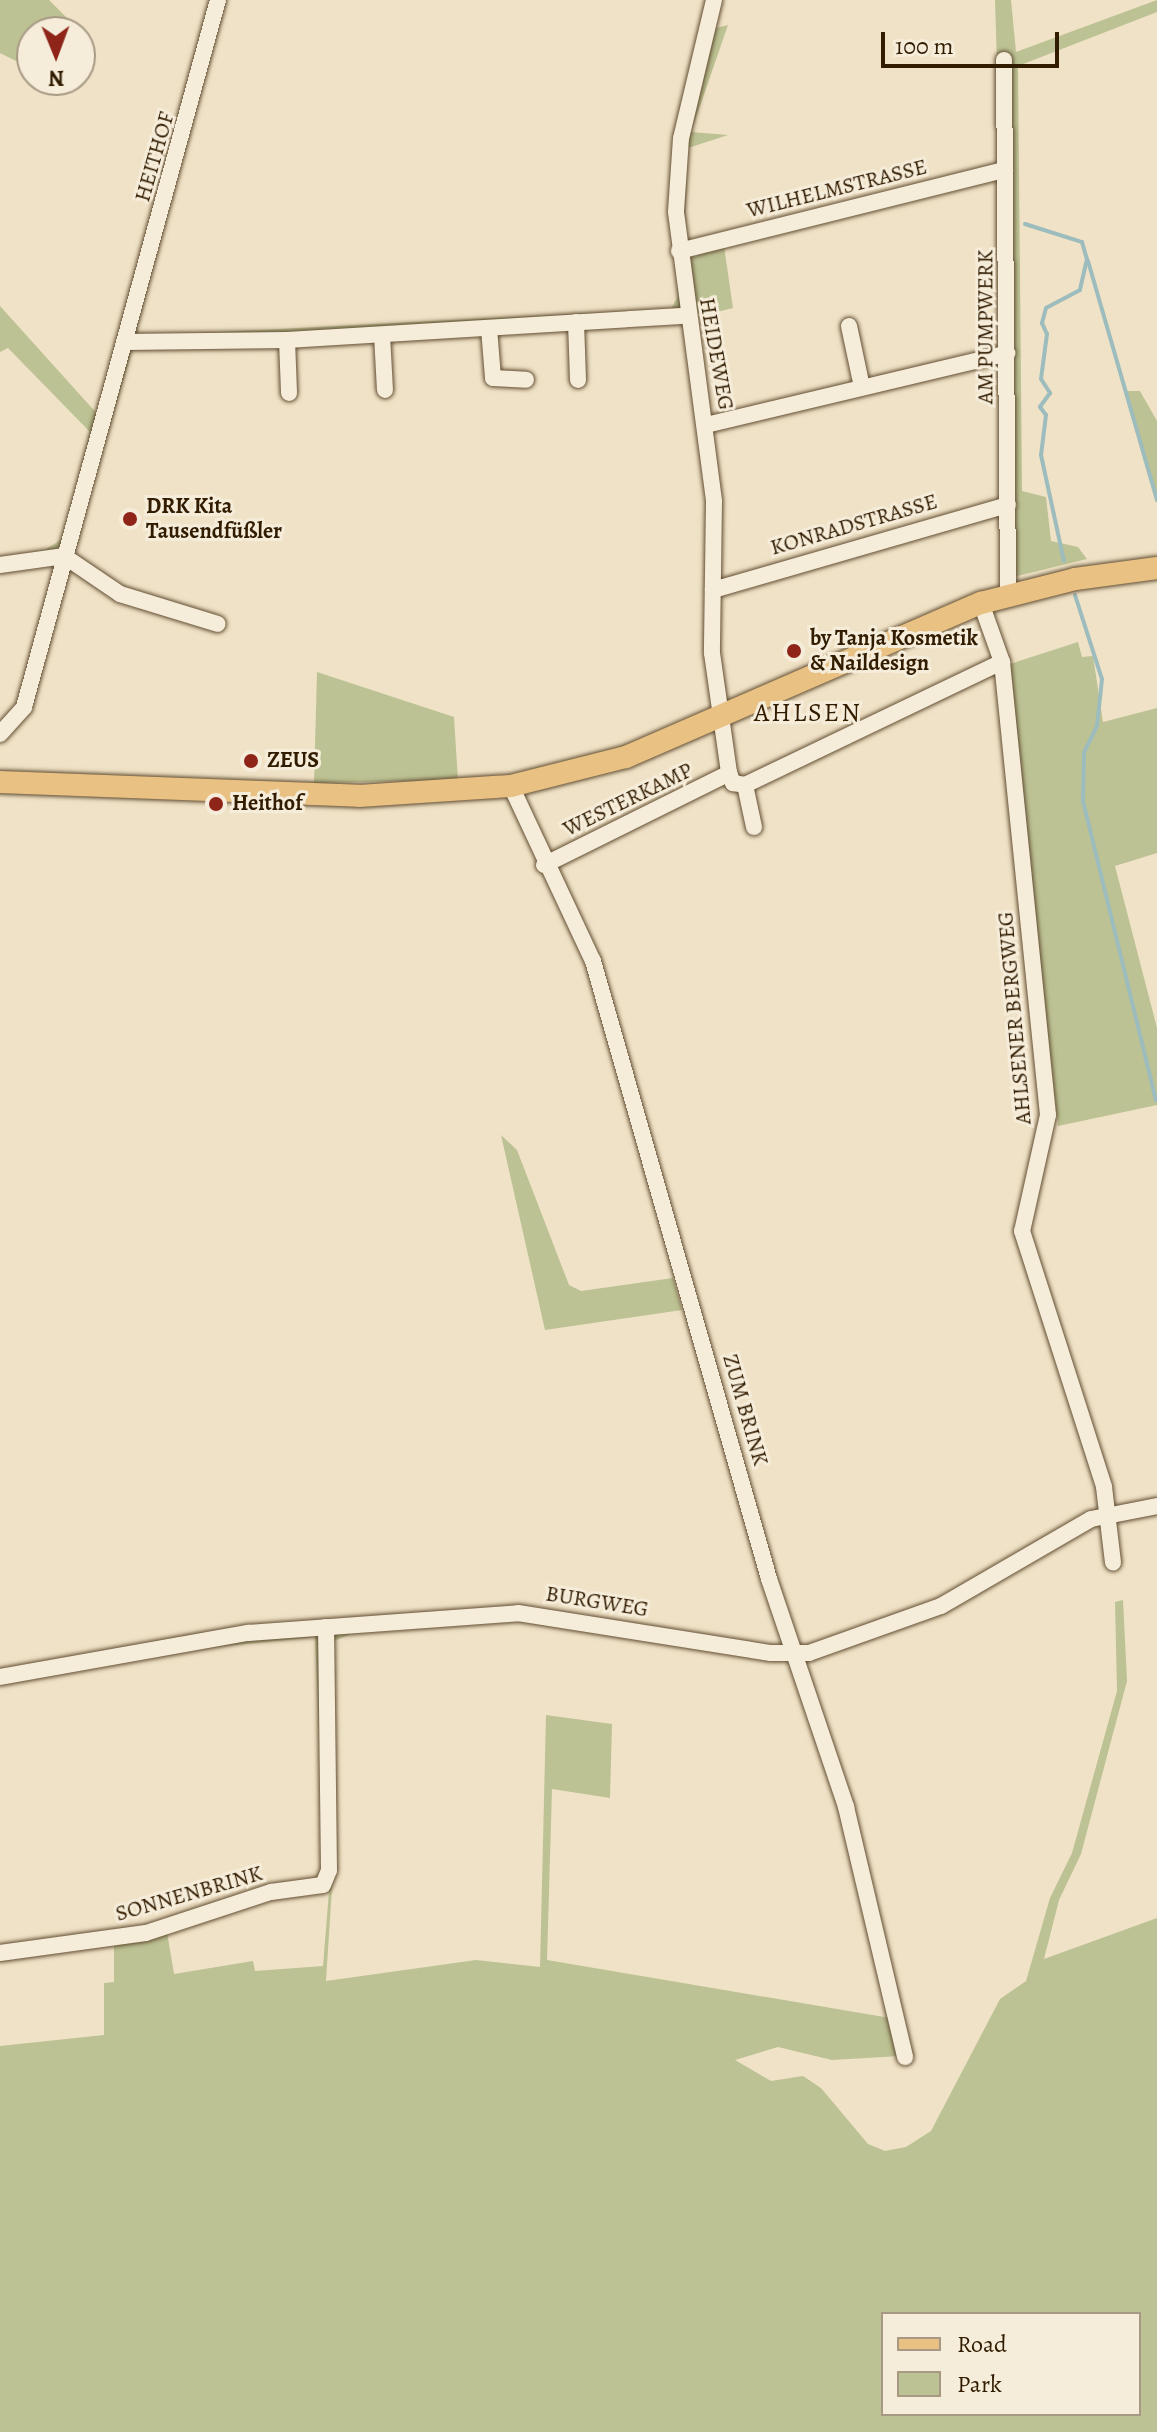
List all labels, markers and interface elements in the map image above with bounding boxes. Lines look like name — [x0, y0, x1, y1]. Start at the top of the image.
north arrow — [16, 16, 96, 96]
scale bar — [885, 16, 1063, 66]
text: 100 m — [895, 30, 954, 62]
text: N — [48, 63, 65, 93]
street label: HEITHOF — [130, 109, 180, 205]
street label: WILHELMSTRASSE — [744, 154, 930, 224]
street label: AM PUMPWERK — [973, 250, 999, 404]
street label: HEIDEWEG — [693, 296, 739, 412]
street label: KONRADSTRASSE — [767, 489, 941, 561]
place label: DRK Kita Tausendfüßler — [146, 493, 282, 544]
marker: DRK Kita Tausendfüßler — [121, 510, 139, 528]
place label: by Tanja Kosmetik & Naildesign — [810, 625, 978, 676]
marker: by Tanja Kosmetik & Naildesign — [785, 642, 803, 660]
district label: AHLSEN — [754, 697, 862, 729]
place label: ZEUS — [267, 748, 319, 774]
marker: ZEUS — [242, 752, 260, 770]
street label: WESTERKAMP — [559, 757, 697, 843]
place label: Heithof — [232, 791, 303, 817]
marker: Heithof — [207, 795, 225, 813]
street label: AHLSENER BERGWEG — [993, 910, 1037, 1126]
street label: ZUM BRINK — [717, 1351, 773, 1469]
street label: BURGWEG — [544, 1581, 650, 1623]
street label: SONNENBRINK — [113, 1860, 265, 1928]
legend — [881, 2312, 1141, 2416]
text: Road — [957, 2328, 1007, 2360]
text: Park — [957, 2368, 1002, 2400]

